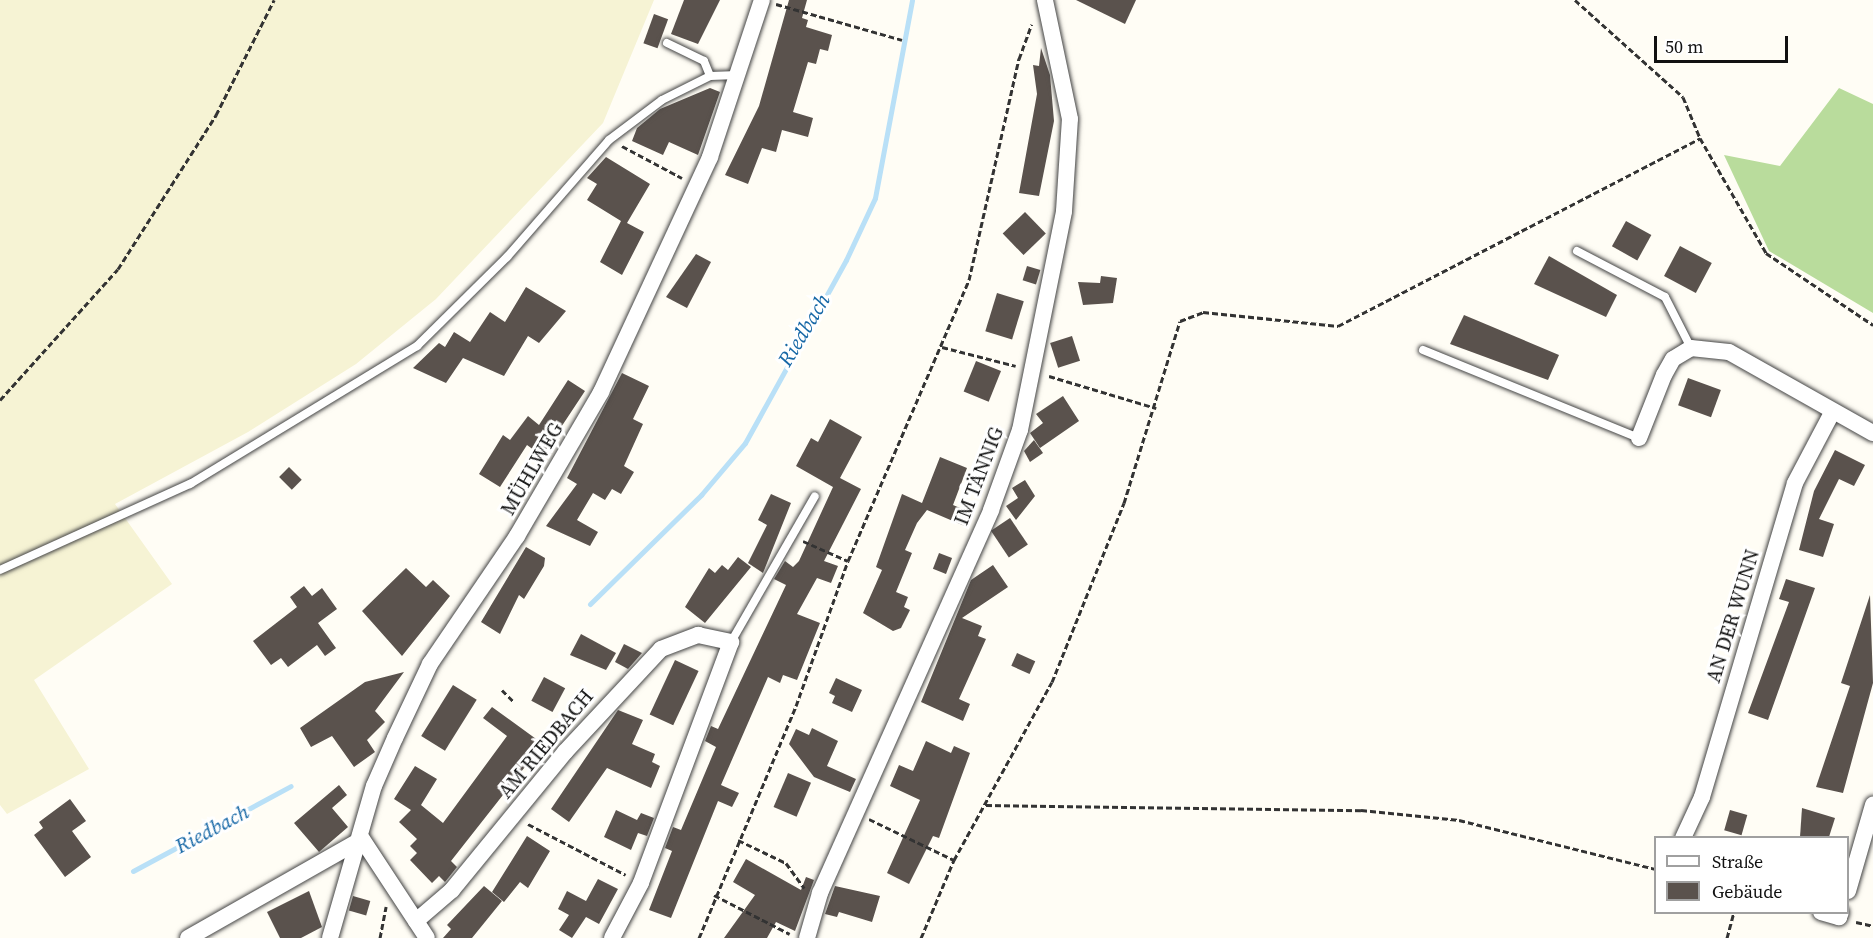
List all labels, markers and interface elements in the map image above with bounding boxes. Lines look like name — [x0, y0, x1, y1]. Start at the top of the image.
scale bar — [1657, 24, 1790, 62]
text: 50 m — [1665, 34, 1703, 59]
water label: Riedbach — [773, 289, 835, 371]
street label: MÜHLWEG — [496, 418, 568, 520]
street label: IM TÄNNIG — [949, 423, 1009, 529]
street label: AN DER WUNN — [1701, 546, 1765, 686]
street label: AM RIEDBACH — [494, 685, 598, 803]
water label: Riedbach — [171, 799, 253, 859]
legend — [1654, 836, 1849, 914]
text: Straße — [1712, 849, 1763, 874]
text: Gebäude — [1712, 879, 1783, 904]

